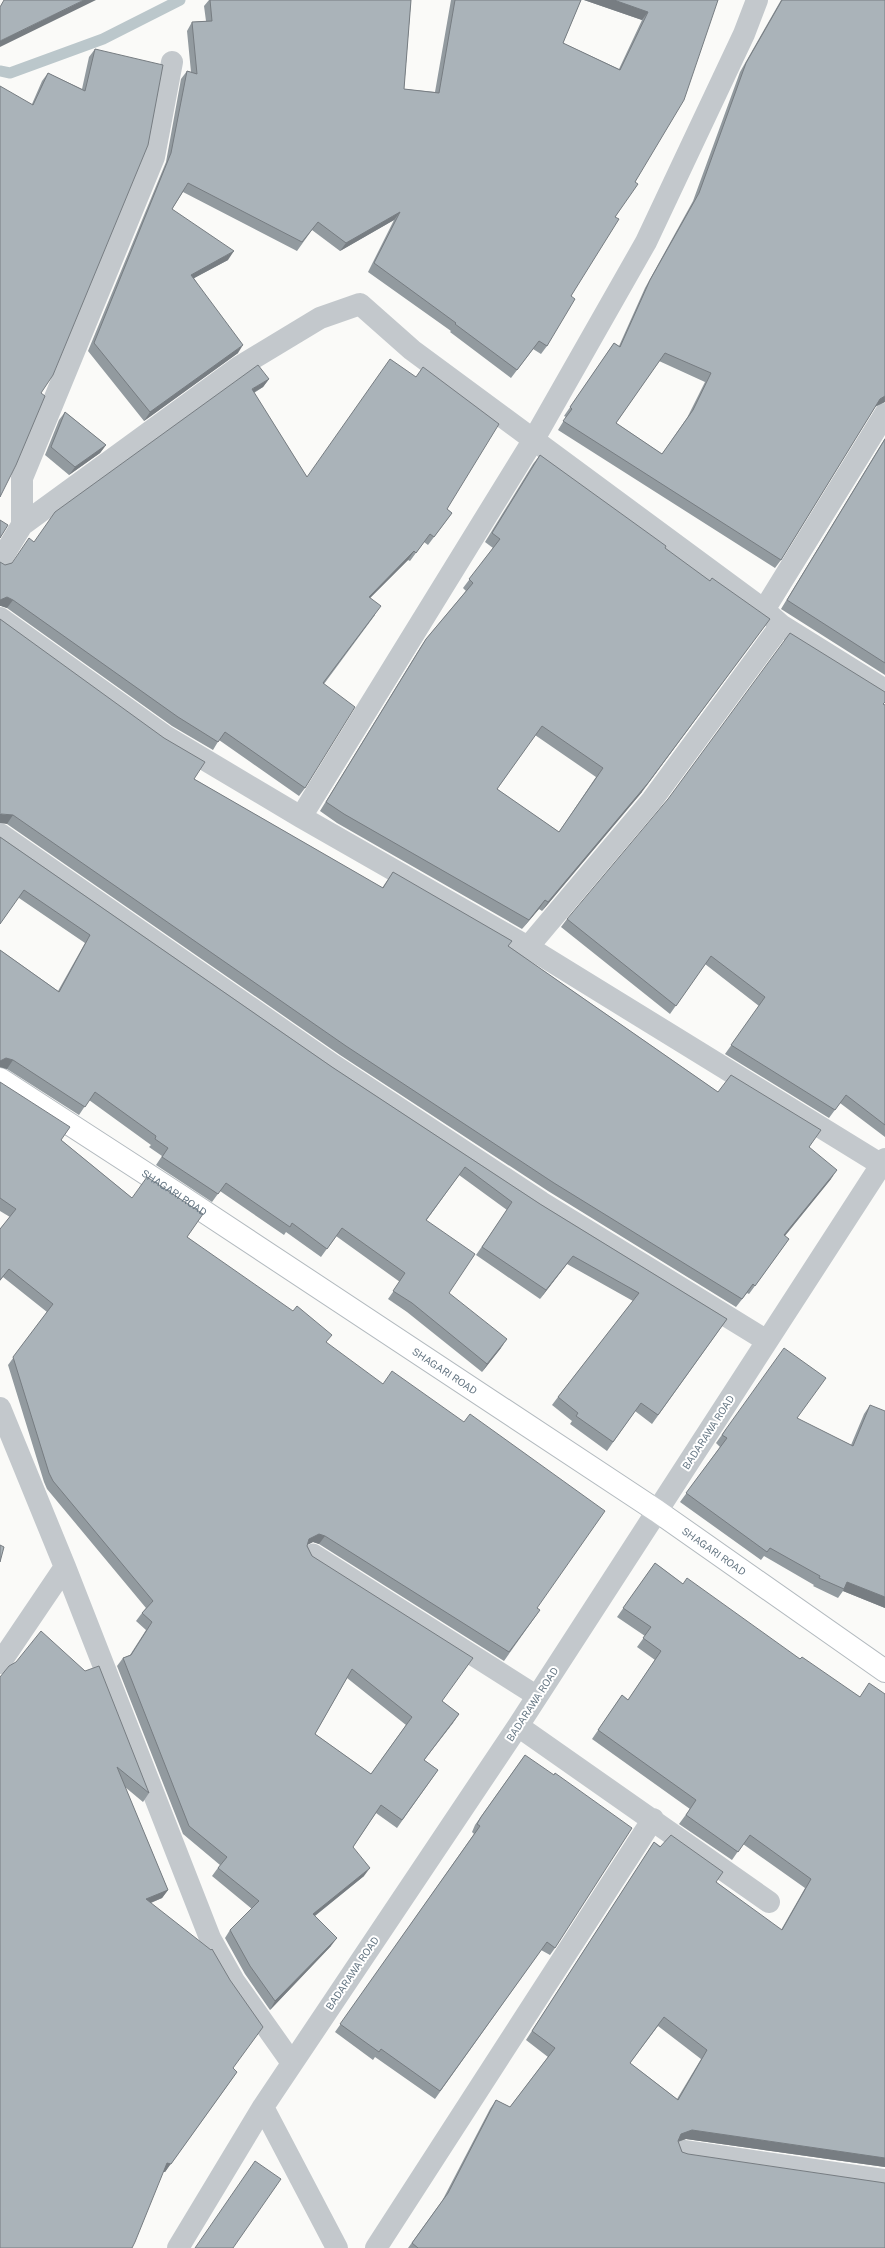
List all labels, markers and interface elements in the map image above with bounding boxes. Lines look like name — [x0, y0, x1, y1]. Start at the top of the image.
street label: SHAGARI ROAD — [140, 1167, 209, 1218]
street label: SHAGARI ROAD — [410, 1345, 480, 1397]
street label: BADARAWA ROAD — [680, 1393, 736, 1471]
street label: SHAGARI ROAD — [680, 1524, 748, 1578]
street label: BADARAWA ROAD — [504, 1665, 560, 1743]
street label: BADARAWA ROAD — [323, 1934, 381, 2012]

